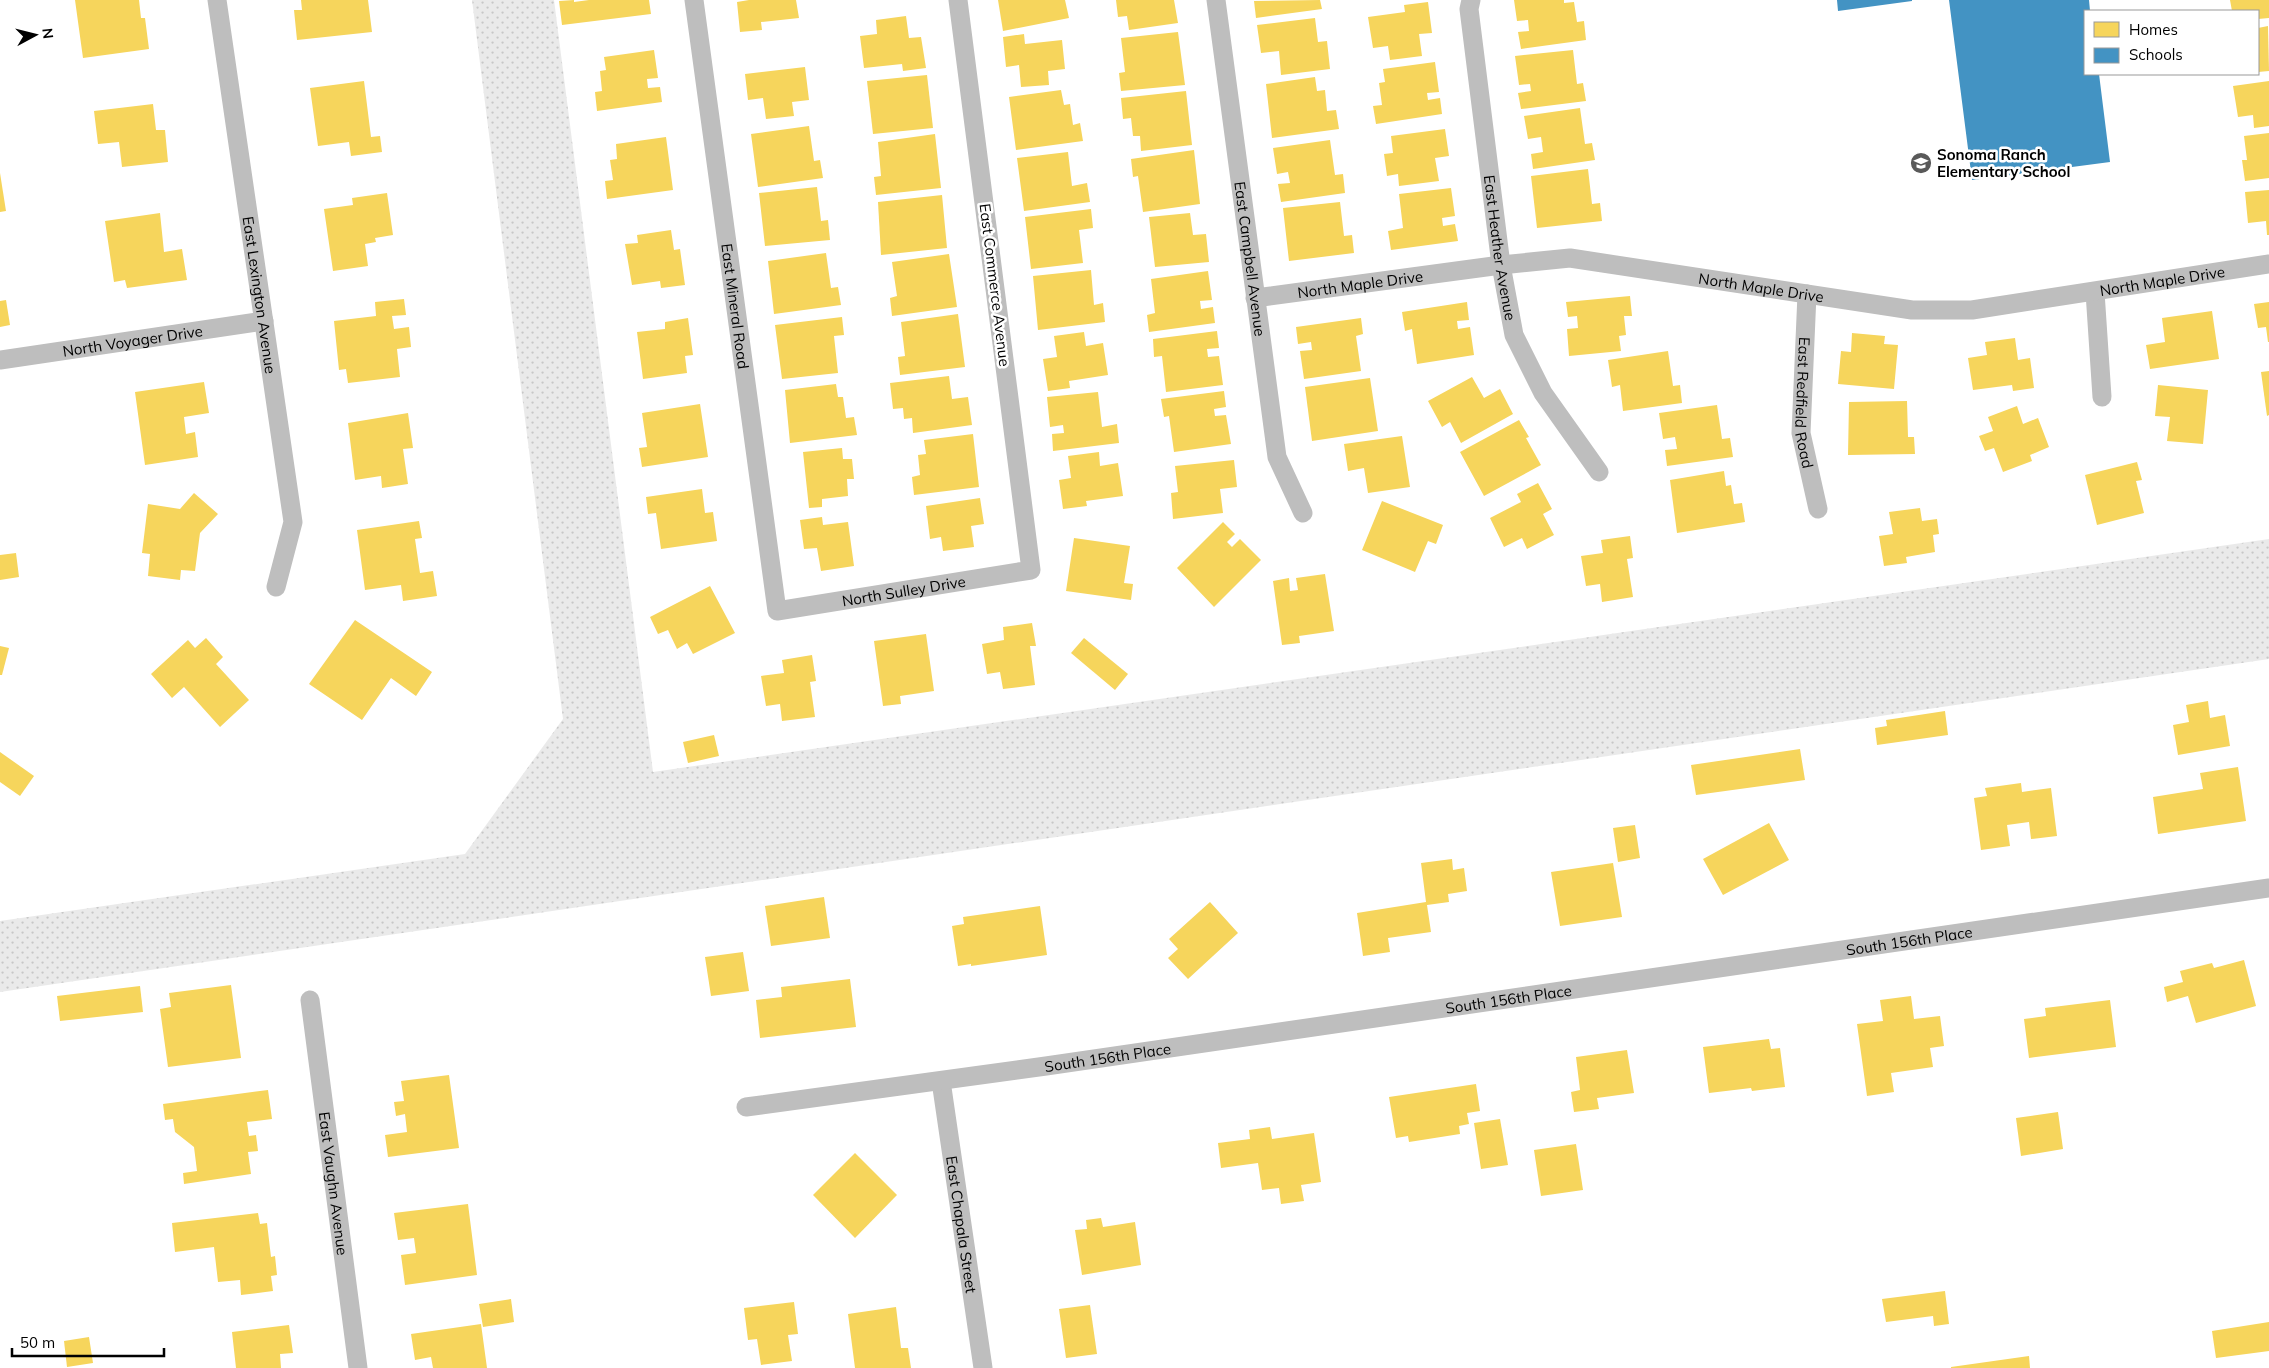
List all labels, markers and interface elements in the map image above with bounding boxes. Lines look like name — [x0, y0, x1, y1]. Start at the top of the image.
north arrow — [10, 10, 60, 60]
legend — [2084, 10, 2259, 75]
text: Homes — [2129, 20, 2178, 39]
text: N — [38, 27, 57, 40]
text: Schools — [2129, 45, 2183, 64]
place label: Sonoma Ranch Elementary School — [1937, 145, 2070, 181]
school or university icon: Sonoma Ranch Elementary School — [1909, 151, 1933, 175]
street label: East Heather Avenue — [1480, 174, 1521, 322]
street label: East Campbell Avenue — [1231, 180, 1270, 337]
street label: East Commerce Avenue — [976, 202, 1014, 368]
street label: East Lexington Avenue — [239, 215, 281, 375]
street label: East Mineral Road — [718, 242, 754, 370]
street label: North Maple Drive — [2098, 261, 2226, 300]
street label: North Maple Drive — [1296, 266, 1424, 302]
street label: North Maple Drive — [1697, 268, 1825, 306]
street label: North Voyager Drive — [61, 321, 204, 360]
street label: East Redfield Road — [1792, 337, 1818, 470]
street label: North Sulley Drive — [841, 571, 967, 610]
street label: South 156th Place — [1845, 922, 1974, 959]
street label: South 156th Place — [1444, 980, 1573, 1017]
street label: South 156th Place — [1043, 1038, 1172, 1076]
street label: East Vaughn Avenue — [315, 1111, 353, 1256]
street label: East Chapala Street — [943, 1155, 981, 1294]
scale bar — [12, 1326, 165, 1358]
text: 50 m — [20, 1333, 55, 1352]

